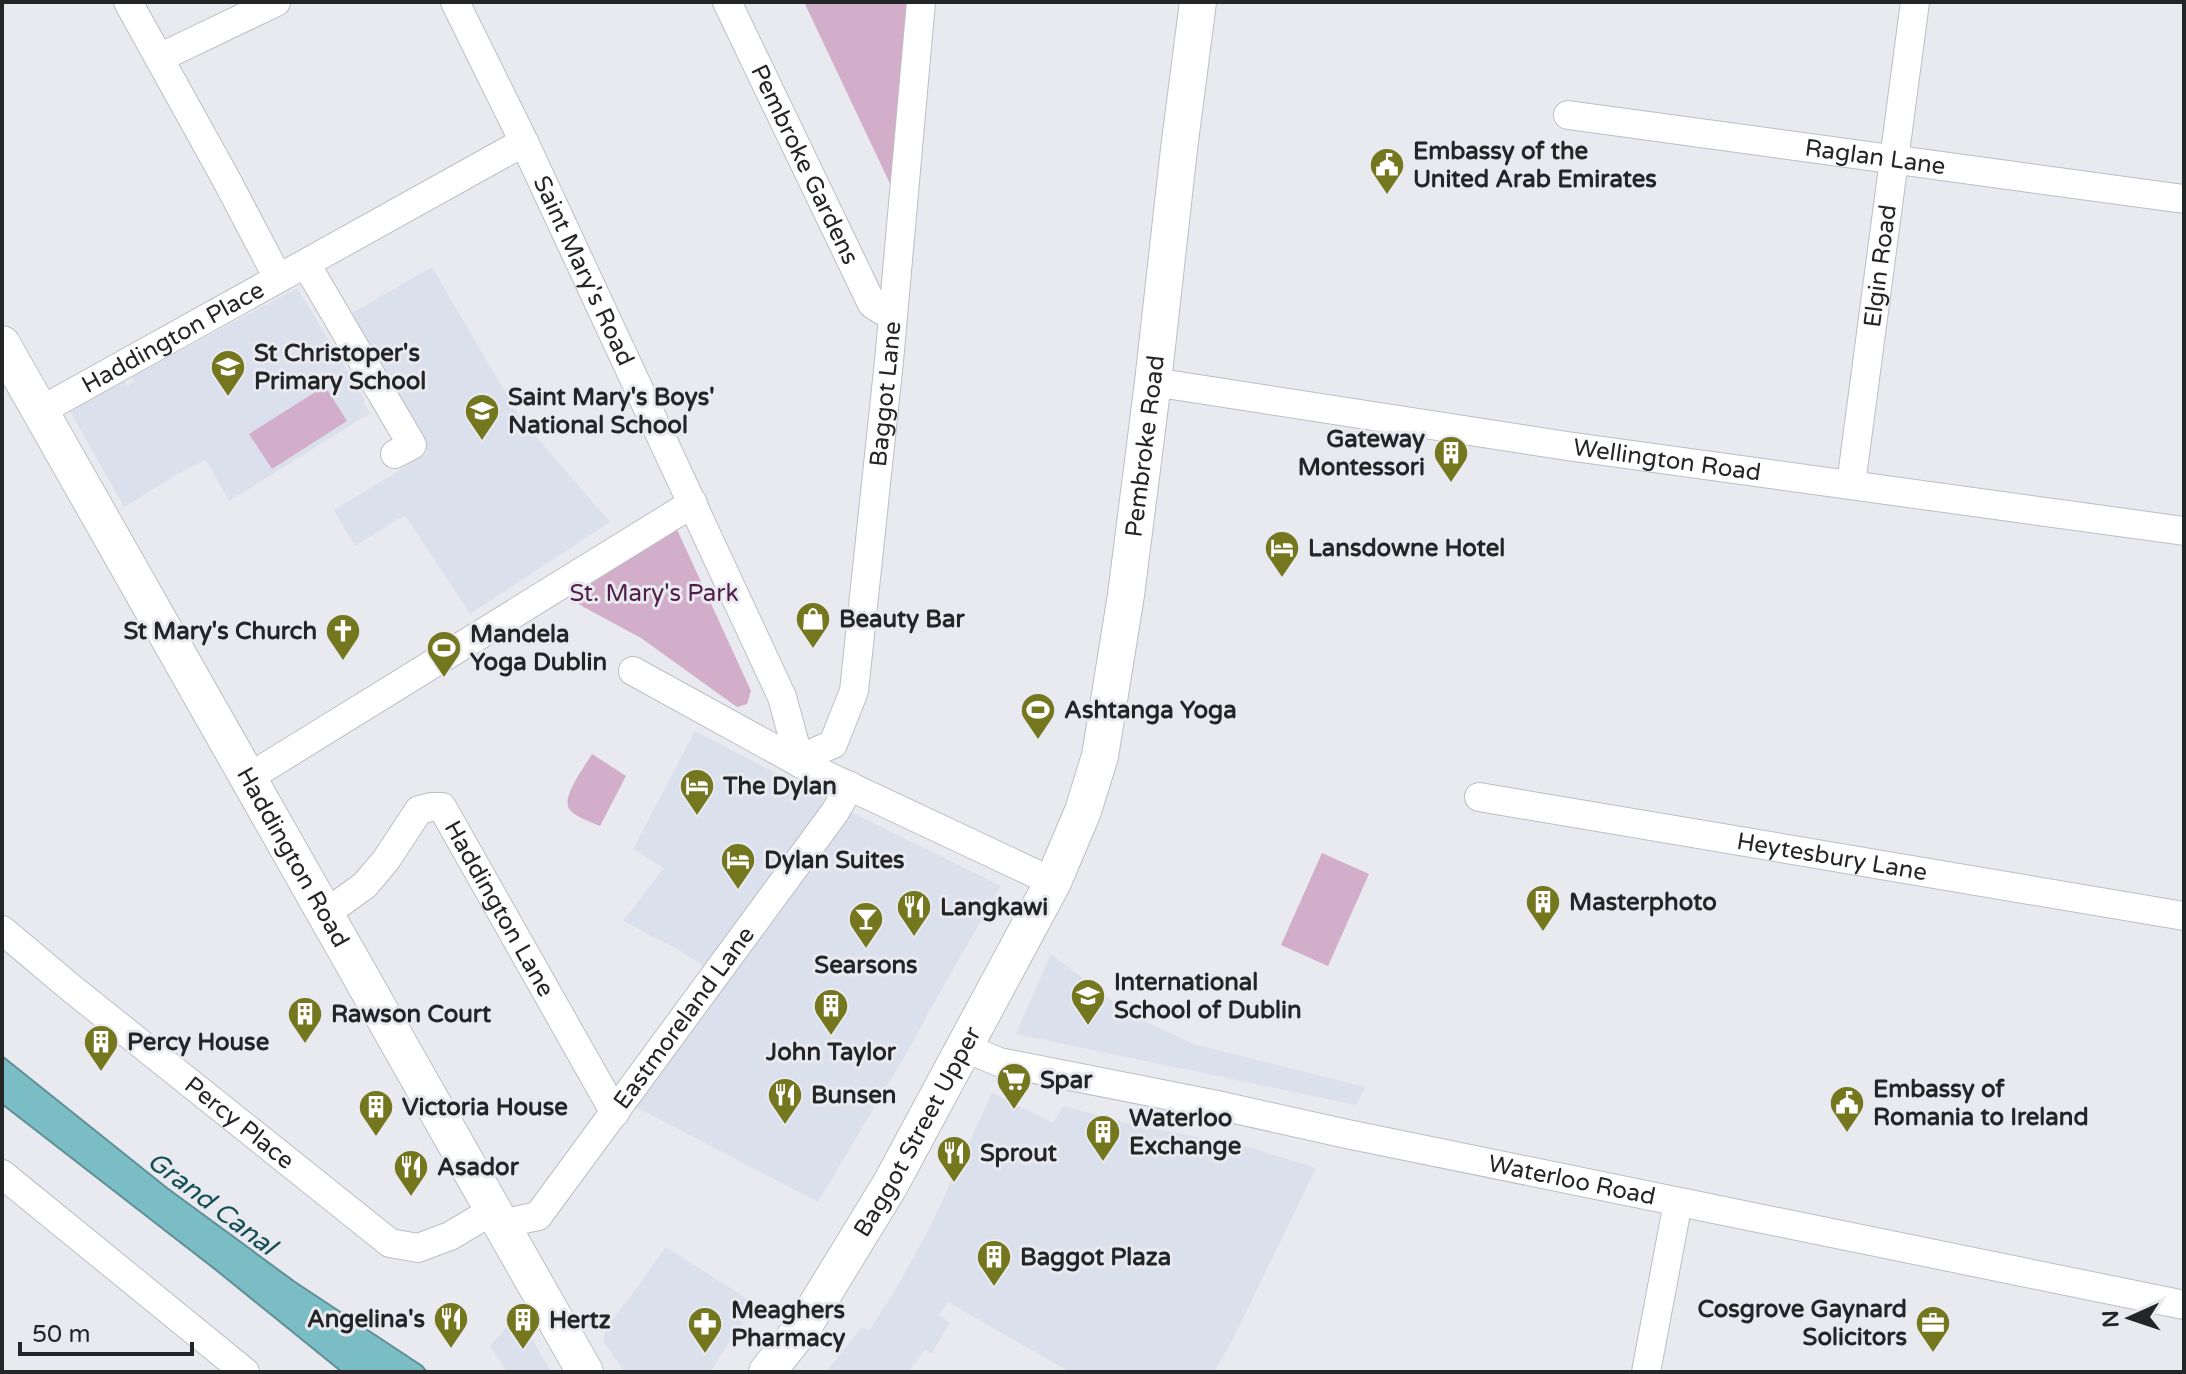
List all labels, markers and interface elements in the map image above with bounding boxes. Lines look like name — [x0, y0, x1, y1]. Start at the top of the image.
street label: Pembroke Gardens — [744, 60, 865, 269]
street label: Raglan Lane — [1803, 133, 1947, 181]
place label: Embassy of the United Arab Emirates — [1413, 137, 1657, 194]
public building icon: Embassy of the United Arab Emirates — [1368, 146, 1406, 196]
street label: Saint Mary's Road — [527, 171, 640, 371]
street label: Elgin Road — [1858, 203, 1903, 329]
street label: Haddington Place — [77, 275, 269, 400]
street label: Baggot Lane — [864, 320, 907, 468]
place label: St Christoper's Primary School — [254, 339, 426, 396]
school or university icon: St Christoper's Primary School — [209, 348, 247, 398]
street label: Pembroke Road — [1119, 354, 1171, 539]
place label: Saint Mary's Boys' National School — [508, 383, 715, 440]
school or university icon: Saint Mary's Boys' National School — [463, 392, 501, 442]
place label: Gateway Montessori — [1298, 425, 1425, 482]
street label: Wellington Road — [1571, 433, 1763, 488]
building icon: Gateway Montessori — [1432, 434, 1470, 484]
hotel icon: Lansdowne Hotel — [1263, 529, 1301, 579]
place label: Lansdowne Hotel — [1308, 534, 1505, 563]
park label: St. Mary's Park — [569, 579, 739, 608]
shop icon: Beauty Bar — [794, 600, 832, 650]
place label: Beauty Bar — [839, 605, 965, 634]
church icon: St Mary's Church — [324, 612, 362, 662]
place label: St Mary's Church — [123, 617, 317, 646]
place label: Mandela Yoga Dublin — [470, 620, 607, 677]
sports icon: Mandela Yoga Dublin — [425, 629, 463, 679]
sports icon: Ashtanga Yoga — [1019, 691, 1057, 741]
place label: Ashtanga Yoga — [1064, 696, 1237, 725]
street label: Haddington Road — [230, 762, 355, 953]
hotel icon: The Dylan — [678, 767, 716, 817]
place label: The Dylan — [722, 772, 837, 801]
street label: Haddington Lane — [438, 816, 560, 1002]
street label: Heytesbury Lane — [1735, 827, 1929, 887]
hotel icon: Dylan Suites — [719, 841, 757, 891]
place label: Dylan Suites — [764, 846, 905, 875]
building icon: Masterphoto — [1524, 883, 1562, 933]
restaurant icon: Langkawi — [895, 888, 933, 938]
place label: Masterphoto — [1569, 888, 1717, 917]
place label: Langkawi — [940, 893, 1048, 922]
bar icon: Searsons — [847, 900, 885, 950]
street label: Eastmoreland Lane — [608, 921, 761, 1115]
place label: Searsons — [814, 951, 918, 980]
place label: International School of Dublin — [1114, 968, 1302, 1025]
school or university icon: International School of Dublin — [1069, 977, 1107, 1027]
building icon: John Taylor — [812, 987, 850, 1037]
building icon: Rawson Court — [286, 995, 324, 1045]
place label: Rawson Court — [331, 1000, 492, 1029]
street label: Baggot Street Upper — [848, 1021, 988, 1242]
building icon: Percy House — [82, 1023, 120, 1073]
place label: Percy House — [127, 1028, 270, 1057]
place label: John Taylor — [765, 1038, 897, 1067]
supermarket icon: Spar — [995, 1061, 1033, 1111]
place label: Spar — [1040, 1066, 1093, 1095]
street label: Percy Place — [179, 1071, 300, 1176]
place label: Embassy of Romania to Ireland — [1873, 1075, 2089, 1132]
restaurant icon: Bunsen — [766, 1076, 804, 1126]
place label: Bunsen — [811, 1081, 896, 1110]
public building icon: Embassy of Romania to Ireland — [1828, 1084, 1866, 1134]
building icon: Victoria House — [357, 1088, 395, 1138]
place label: Victoria House — [402, 1093, 568, 1122]
place label: Waterloo Exchange — [1129, 1104, 1242, 1161]
building icon: Waterloo Exchange — [1084, 1113, 1122, 1163]
restaurant icon: Sprout — [935, 1134, 973, 1184]
place label: Sprout — [980, 1139, 1058, 1168]
water label: Grand Canal — [141, 1145, 285, 1264]
restaurant icon: Asador — [392, 1148, 430, 1198]
street label: Waterloo Road — [1486, 1149, 1658, 1212]
place label: Asador — [437, 1153, 520, 1182]
building icon: Baggot Plaza — [975, 1238, 1013, 1288]
place label: Baggot Plaza — [1020, 1243, 1171, 1272]
north arrow — [2090, 1278, 2170, 1358]
place label: Cosgrove Gaynard Solicitors — [1697, 1295, 1907, 1352]
place label: Meaghers Pharmacy — [731, 1296, 846, 1353]
restaurant icon: Angelina's — [432, 1300, 470, 1350]
building icon: Hertz — [504, 1301, 542, 1351]
office icon: Cosgrove Gaynard Solicitors — [1914, 1304, 1952, 1354]
place label: Angelina's — [307, 1305, 425, 1334]
pharmacy icon: Meaghers Pharmacy — [686, 1305, 724, 1355]
scale bar — [20, 1306, 192, 1356]
place label: Hertz — [549, 1306, 611, 1335]
text: N — [2098, 1309, 2124, 1328]
text: 50 m — [32, 1320, 90, 1349]

